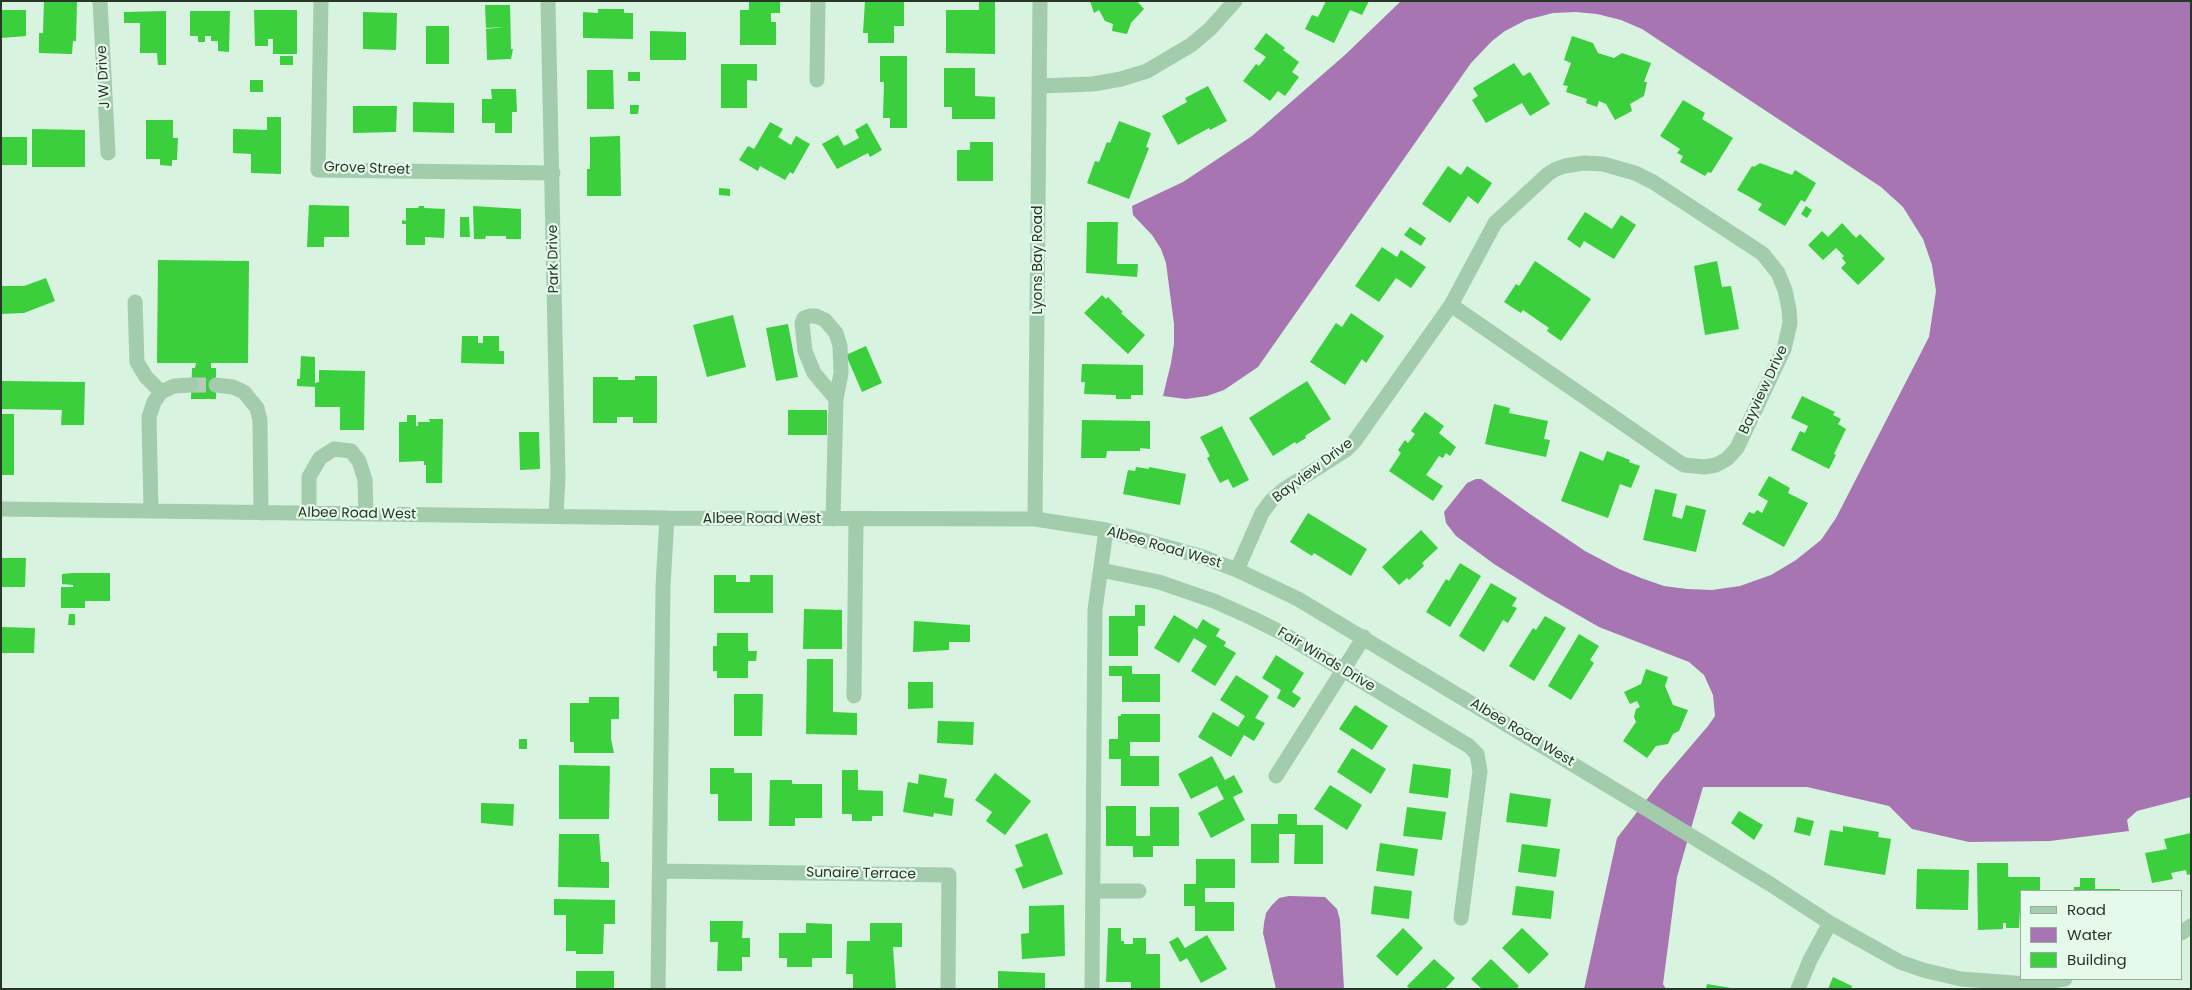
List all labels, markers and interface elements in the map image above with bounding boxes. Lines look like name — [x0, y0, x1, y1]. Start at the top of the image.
street label: J W Drive — [94, 45, 114, 109]
street label: Grove Street — [324, 159, 410, 179]
street label: Lyons Bay Road — [1030, 206, 1046, 314]
street label: Park Drive — [545, 224, 563, 294]
street label: Bayview Drive — [1736, 343, 1792, 437]
street label: Bayview Drive — [1270, 435, 1356, 507]
street label: Albee Road West — [298, 505, 416, 523]
street label: Albee Road West — [703, 511, 821, 527]
street label: Albee Road West — [1105, 524, 1223, 572]
street label: Fair Winds Drive — [1274, 624, 1378, 696]
street label: Albee Road West — [1467, 695, 1577, 771]
street label: Sunaire Terrace — [806, 865, 916, 883]
legend — [2020, 890, 2182, 980]
text: Road — [2067, 899, 2106, 920]
text: Water — [2067, 924, 2112, 945]
text: Building — [2067, 949, 2127, 970]

